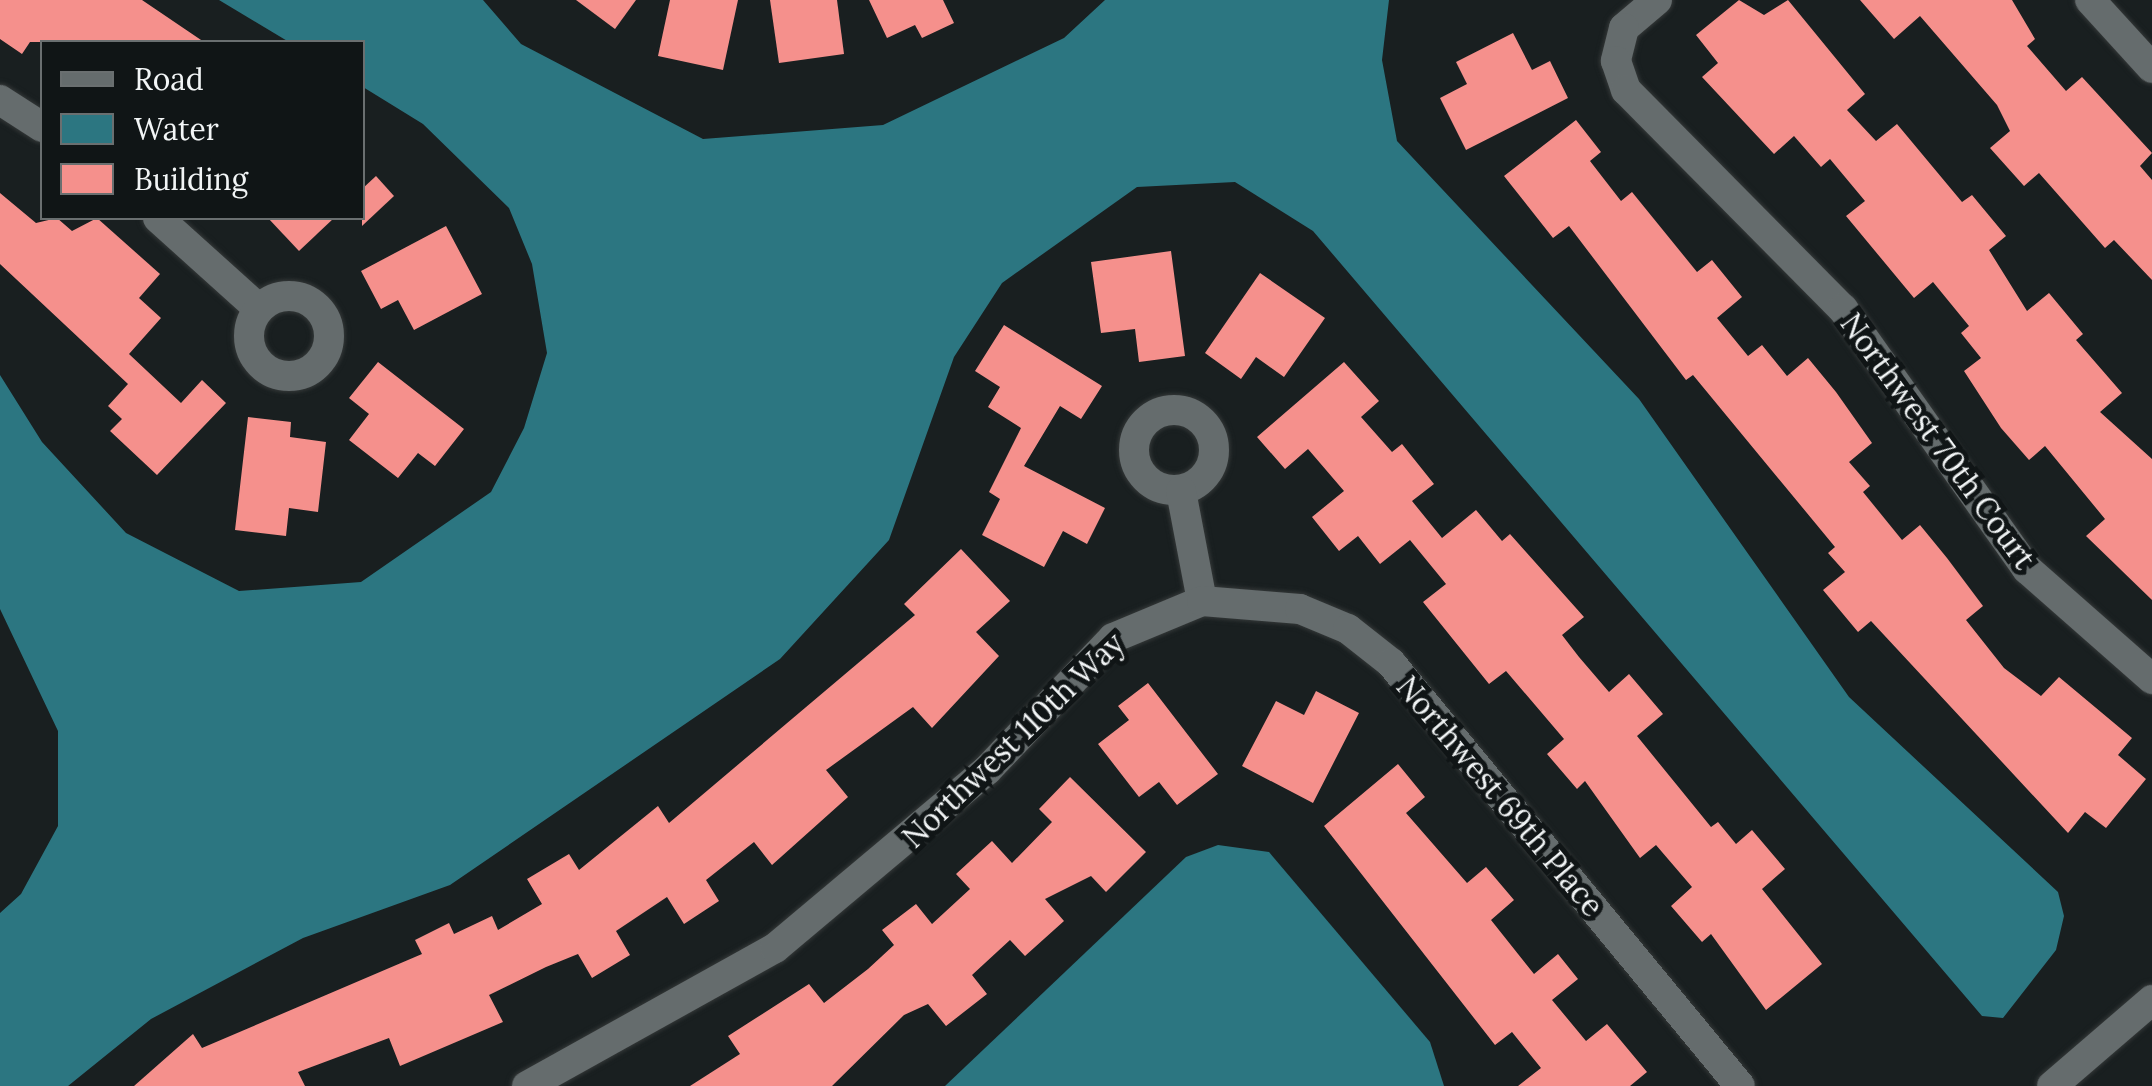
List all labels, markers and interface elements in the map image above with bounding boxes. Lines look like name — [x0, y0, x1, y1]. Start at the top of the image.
legend — [40, 40, 365, 220]
text: Road — [134, 60, 204, 98]
text: Water — [134, 110, 219, 148]
text: Building — [134, 160, 248, 198]
street label: Northwest 70th Court — [1833, 306, 2043, 576]
street label: Northwest 110th Way — [895, 625, 1131, 855]
street label: Northwest 69th Place — [1389, 669, 1611, 923]

